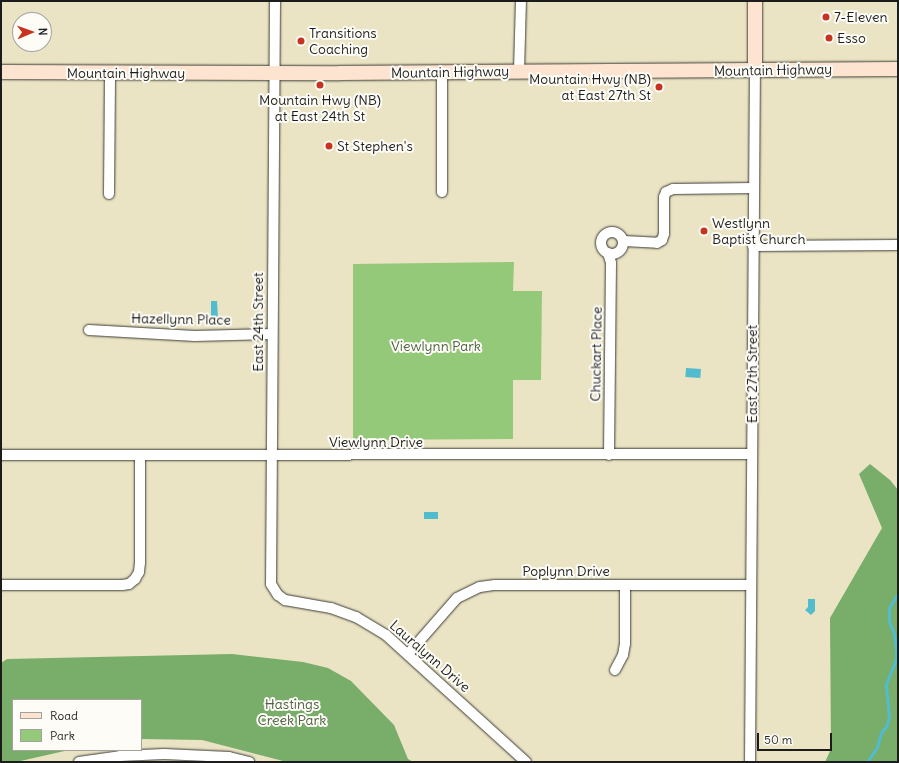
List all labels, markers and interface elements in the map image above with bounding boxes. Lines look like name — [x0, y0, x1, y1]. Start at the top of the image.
place label: 7-Eleven — [834, 9, 888, 25]
north arrow — [12, 12, 52, 52]
marker: 7-Eleven — [821, 12, 831, 22]
place label: Transitions Coaching — [309, 25, 377, 58]
text: N — [36, 28, 50, 36]
place label: Esso — [837, 30, 866, 46]
marker: Esso — [824, 33, 834, 43]
marker: Transitions Coaching — [296, 36, 306, 46]
street label: Mountain Highway — [714, 61, 832, 79]
street label: Mountain Highway — [391, 63, 509, 81]
street label: Mountain Highway — [67, 65, 185, 81]
place label: Mountain Hwy (NB) at East 27th St — [529, 71, 651, 104]
marker: Mountain Hwy (NB) at East 24th St — [315, 80, 325, 90]
marker: Mountain Hwy (NB) at East 27th St — [654, 82, 664, 92]
place label: Mountain Hwy (NB) at East 24th St — [259, 92, 381, 124]
place label: St Stephen's — [337, 138, 413, 154]
marker: St Stephen's — [324, 141, 334, 151]
place label: Westlynn Baptist Church — [712, 215, 806, 248]
marker: Westlynn Baptist Church — [699, 226, 709, 236]
street label: East 24th Street — [250, 272, 266, 372]
street label: Chuckart Place — [587, 306, 605, 402]
street label: Hazellynn Place — [131, 310, 231, 328]
street label: East 27th Street — [744, 325, 760, 423]
park label: Viewlynn Park — [391, 338, 481, 354]
street label: Viewlynn Drive — [329, 434, 423, 450]
street label: Poplynn Drive — [522, 563, 610, 579]
street label: Lauralynn Drive — [386, 617, 474, 695]
park label: Hastings Creek Park — [258, 696, 326, 728]
legend — [12, 699, 142, 751]
text: Road — [50, 708, 78, 723]
scale bar — [759, 725, 834, 751]
text: Park — [50, 728, 75, 743]
text: 50 m — [764, 732, 792, 747]

